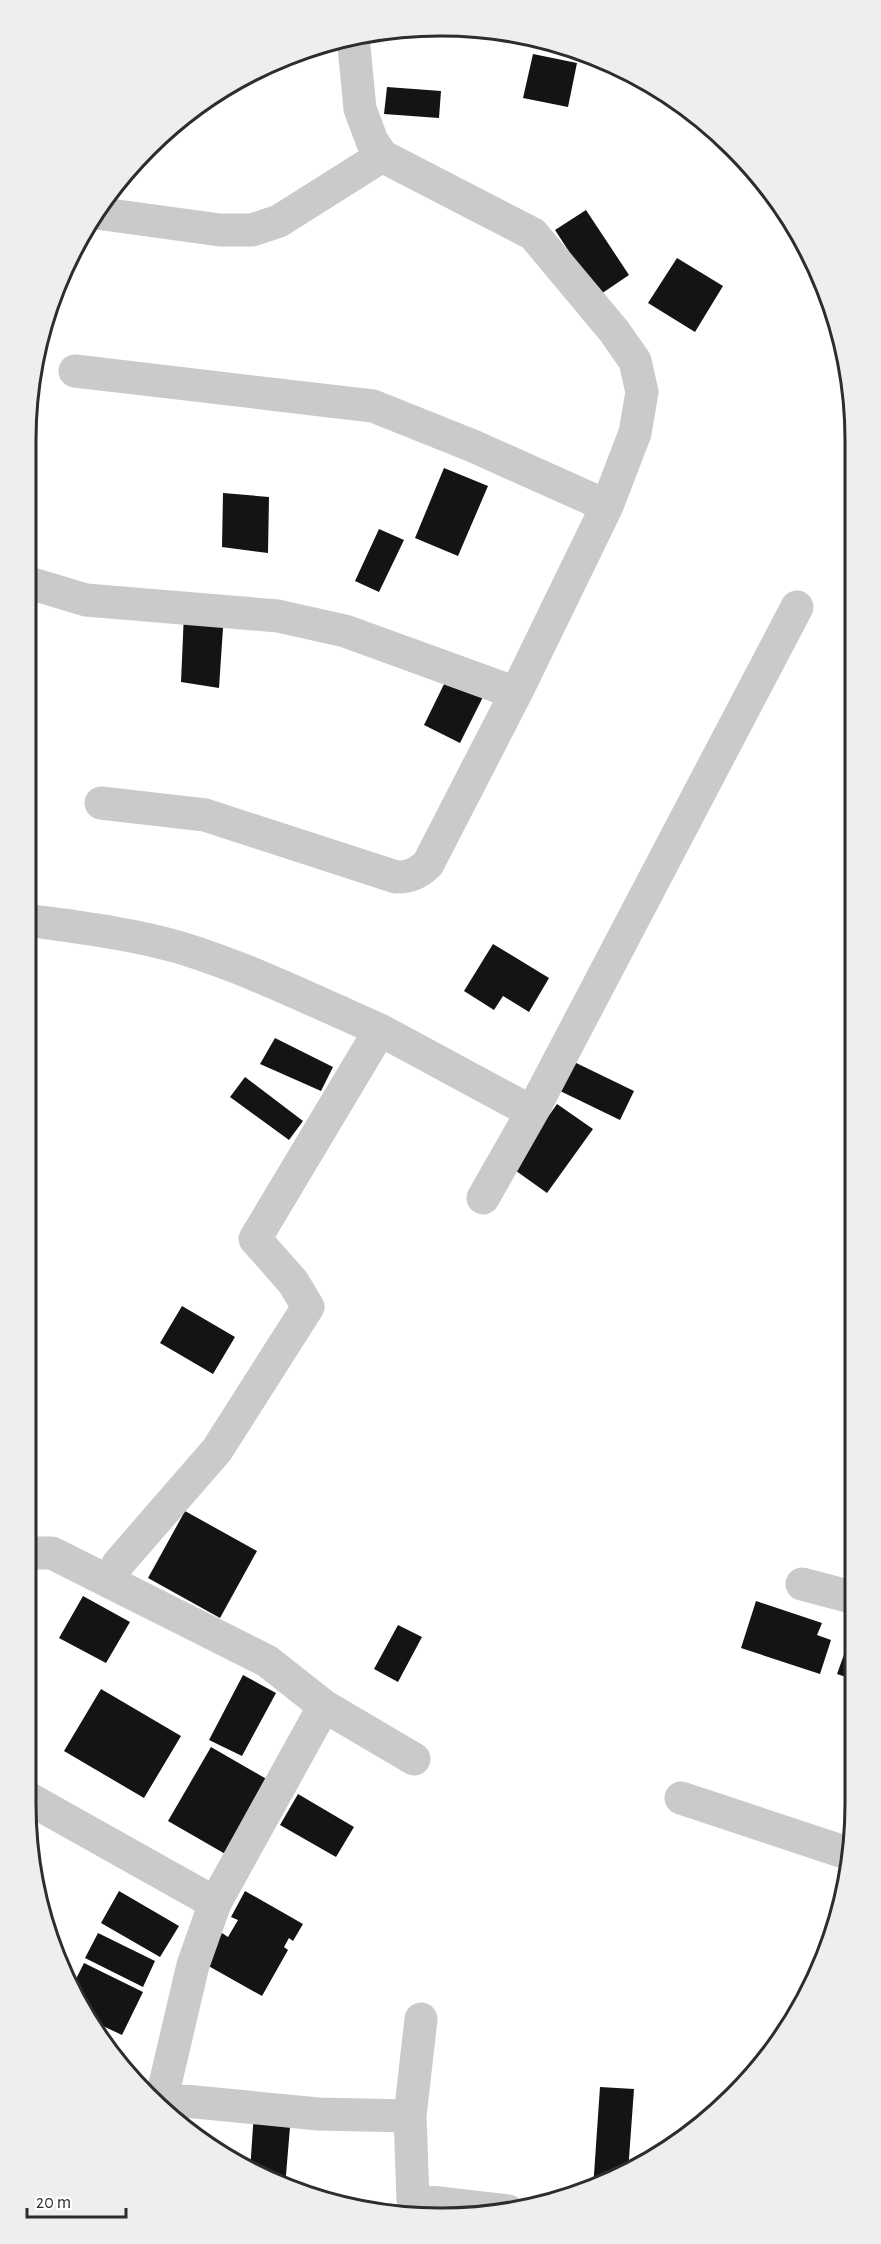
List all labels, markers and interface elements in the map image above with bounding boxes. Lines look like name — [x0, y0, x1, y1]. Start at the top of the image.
scale bar — [27, 2181, 126, 2219]
text: 20 m — [36, 2194, 71, 2212]

